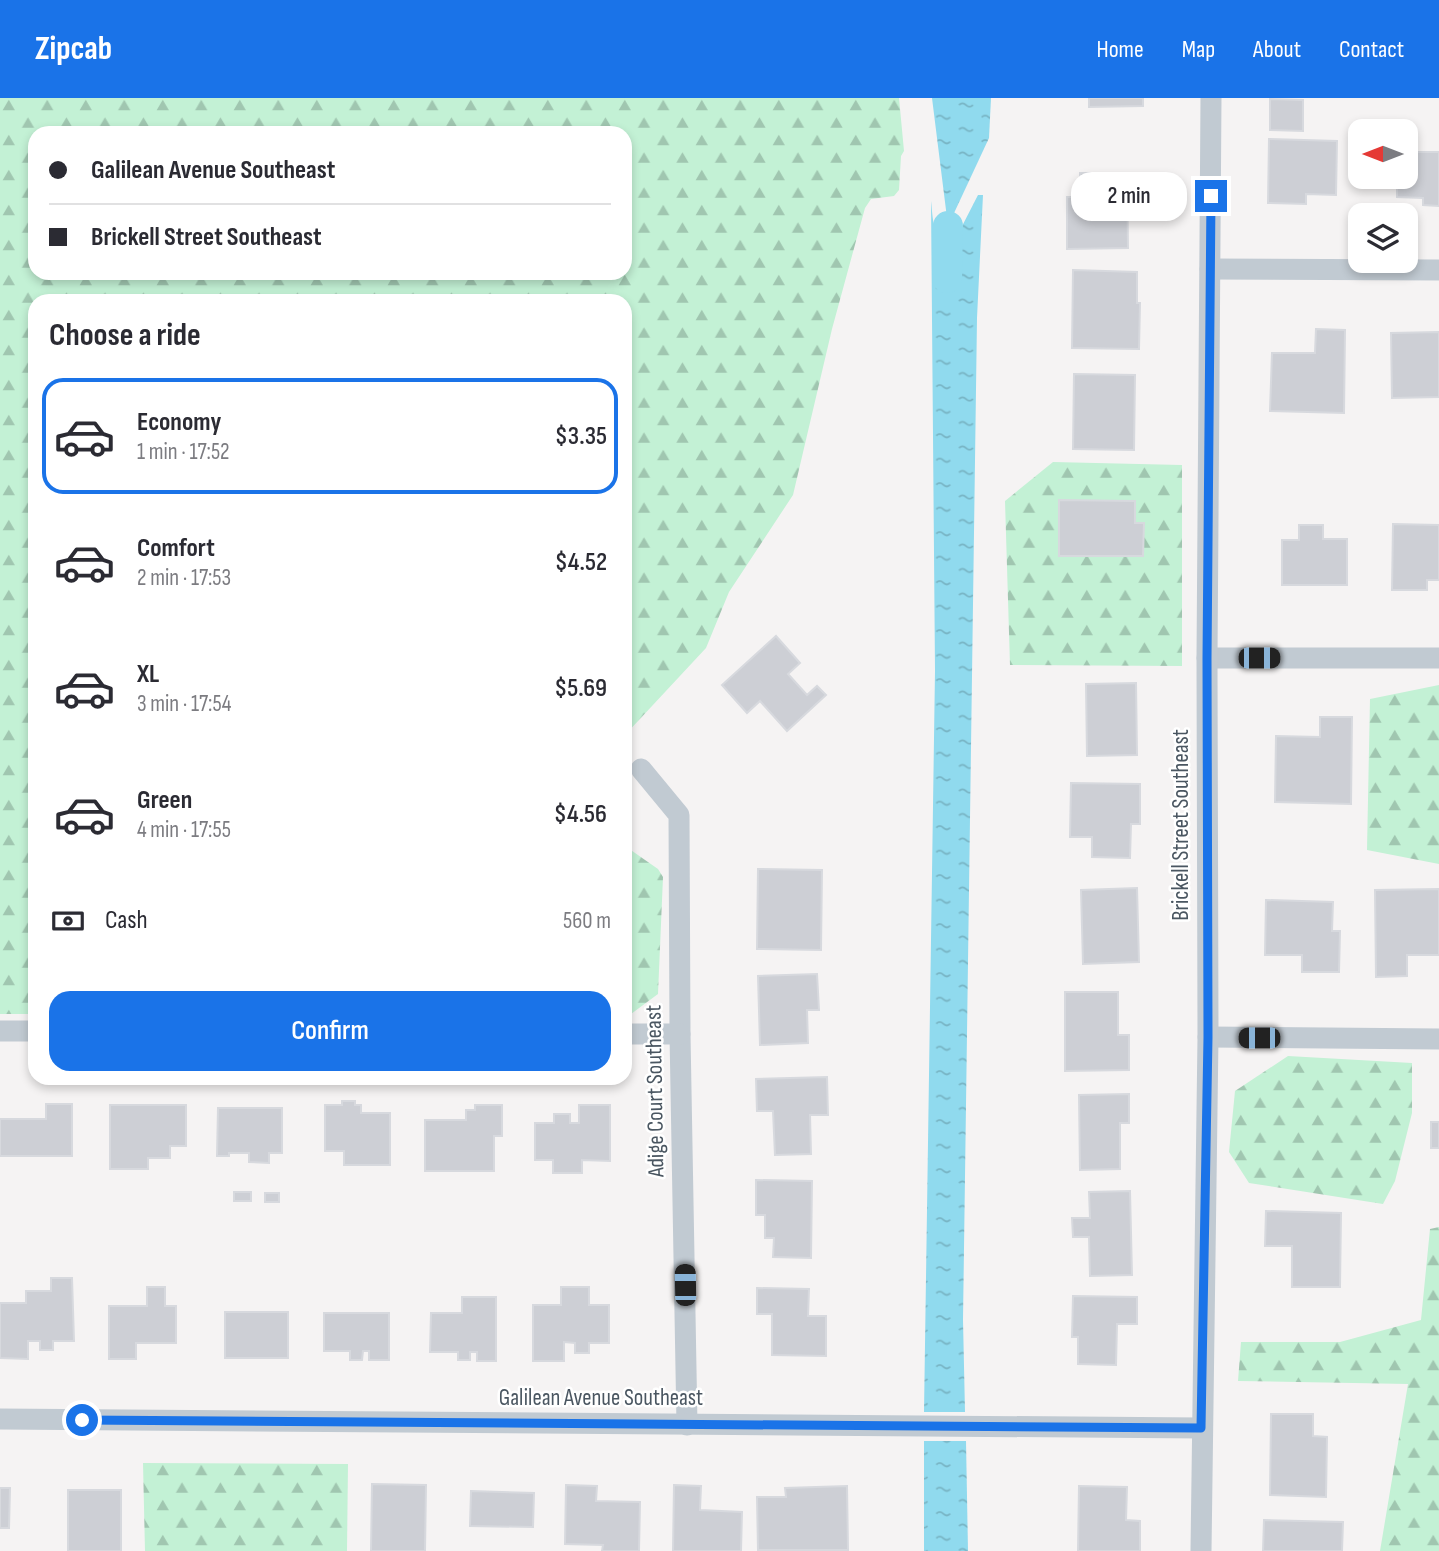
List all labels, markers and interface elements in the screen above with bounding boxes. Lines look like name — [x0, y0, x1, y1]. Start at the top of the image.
text: Zipcab — [35, 29, 112, 69]
text: Home — [1096, 35, 1144, 64]
text: Map — [1182, 35, 1215, 64]
text: About — [1253, 35, 1301, 64]
text: Contact — [1339, 35, 1404, 64]
north arrow — [1348, 119, 1418, 189]
map controls — [1348, 119, 1418, 273]
text: Galilean Avenue Southeast — [91, 155, 335, 186]
callout: 2 min — [1071, 172, 1186, 220]
route end — [1195, 180, 1227, 212]
text: 2 min — [1107, 182, 1151, 210]
button: layers — [1348, 203, 1418, 273]
text: Brickell Street Southeast — [91, 222, 322, 253]
text: Choose a ride — [49, 316, 201, 355]
icon: car — [53, 405, 116, 468]
text: Economy — [137, 407, 221, 438]
text: $3.35 — [555, 421, 607, 452]
text: 1 min · 17:52 — [137, 438, 230, 466]
icon: car — [53, 531, 116, 594]
text: Comfort — [137, 533, 215, 564]
text: $4.52 — [555, 547, 607, 578]
text: 2 min · 17:53 — [137, 564, 231, 592]
car — [1239, 648, 1281, 669]
icon: car — [53, 657, 116, 720]
text: XL — [137, 659, 159, 690]
text: $5.69 — [554, 673, 607, 704]
text: 3 min · 17:54 — [137, 690, 231, 718]
street label: Brickell Street Southeast — [1167, 729, 1195, 921]
icon: car — [53, 783, 116, 846]
text: Green — [137, 785, 192, 816]
text: $4.56 — [554, 799, 607, 830]
text: 4 min · 17:55 — [137, 816, 231, 844]
icon: cash — [49, 902, 87, 940]
text: Cash — [105, 905, 148, 936]
text: 560 m — [563, 907, 611, 935]
button: Confirm — [49, 991, 611, 1071]
street label: Adige Court Southeast — [639, 1005, 671, 1178]
car — [1239, 1028, 1281, 1049]
car — [675, 1264, 696, 1306]
street label: Galilean Avenue Southeast — [499, 1384, 703, 1412]
route start — [66, 1404, 98, 1436]

